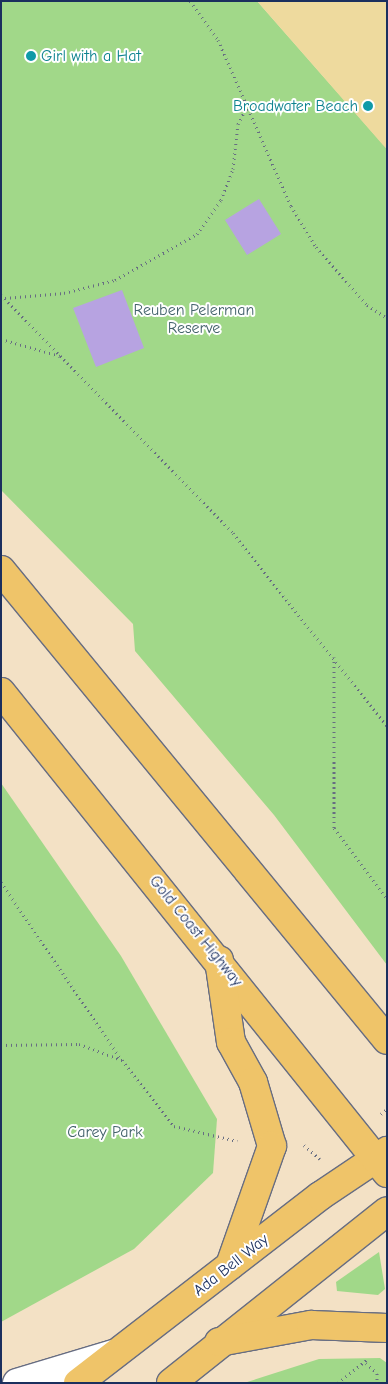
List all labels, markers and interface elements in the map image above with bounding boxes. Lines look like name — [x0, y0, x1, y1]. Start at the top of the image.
place label: Girl with a Hat — [41, 46, 141, 66]
marker: Girl with a Hat — [25, 50, 37, 62]
place label: Broadwater Beach — [233, 96, 358, 116]
marker: Broadwater Beach — [362, 100, 374, 112]
park label: Reuben Pelerman Reserve — [134, 300, 254, 338]
street label: Gold Coast Highway — [145, 872, 247, 990]
park label: Carey Park — [67, 1122, 143, 1142]
street label: Ada Bell Way — [190, 1230, 272, 1300]

